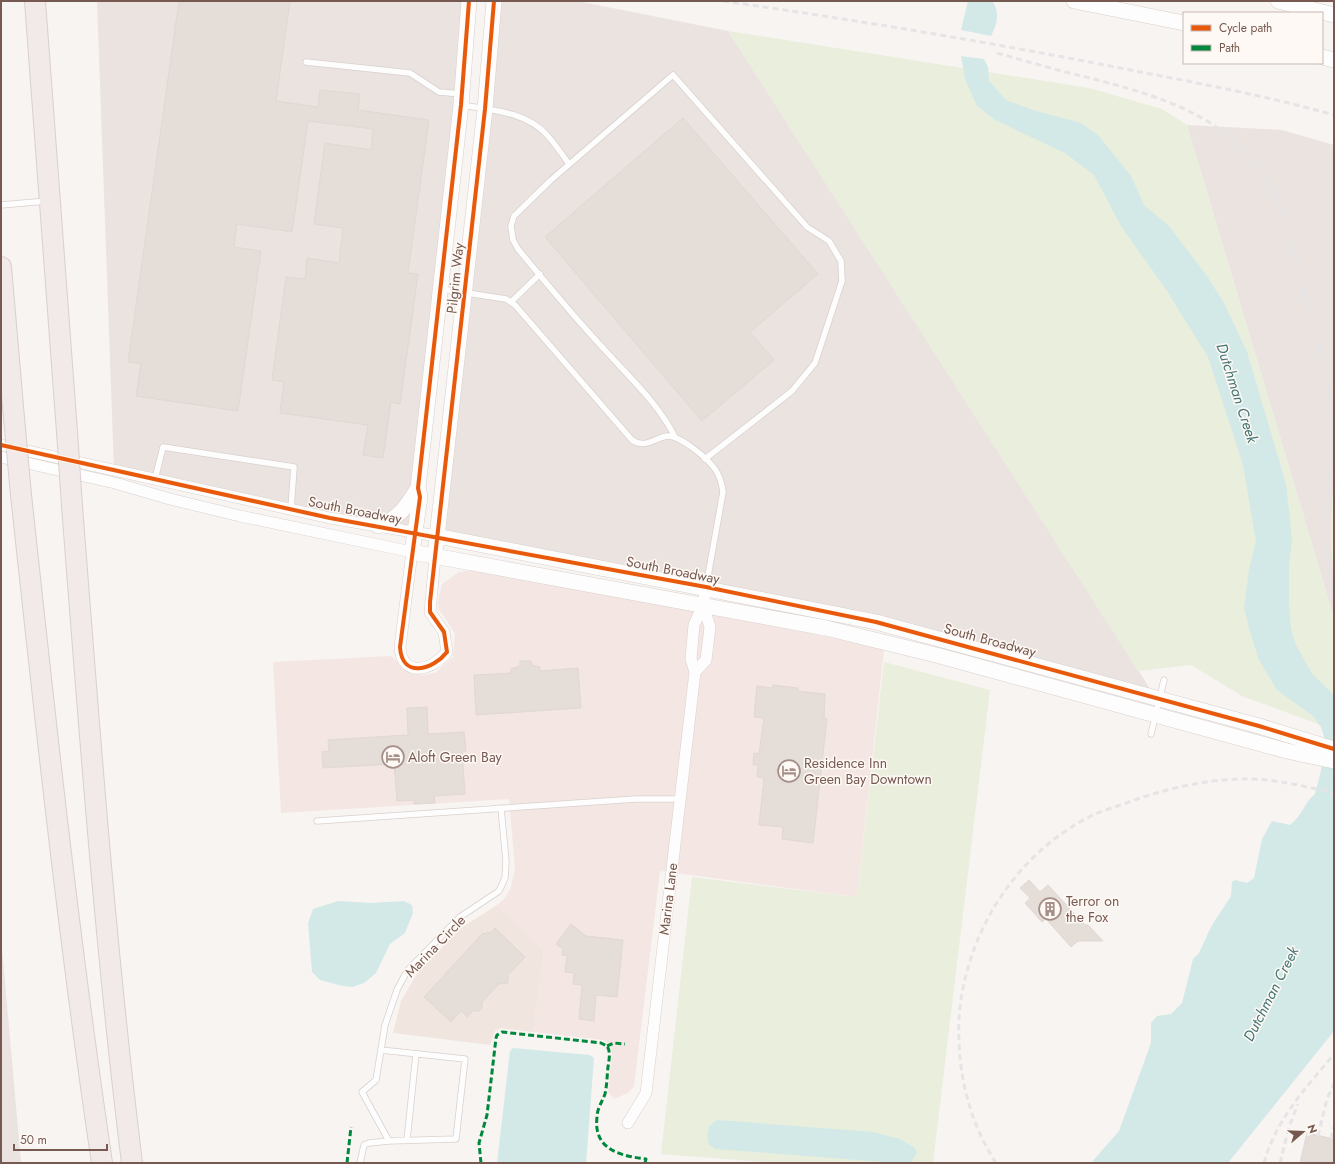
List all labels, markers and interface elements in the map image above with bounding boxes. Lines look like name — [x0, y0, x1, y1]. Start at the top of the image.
legend — [1183, 12, 1323, 64]
text: Cycle path — [1219, 19, 1272, 37]
text: Path — [1219, 39, 1240, 57]
street label: Pilgrim Way — [441, 241, 469, 315]
water label: Dutchman Creek — [1211, 340, 1264, 446]
street label: South Broadway — [307, 491, 404, 529]
street label: South Broadway — [625, 551, 722, 589]
street label: South Broadway — [942, 618, 1039, 662]
hotel icon: Aloft Green Bay — [380, 744, 406, 770]
place label: Aloft Green Bay — [408, 747, 503, 767]
place label: Residence Inn Green Bay Downtown — [804, 753, 932, 789]
hotel icon: Residence Inn Green Bay Downtown — [776, 758, 802, 784]
street label: Marina Lane — [654, 862, 682, 936]
place label: Terror on the Fox — [1066, 891, 1119, 927]
building icon: Terror on the Fox — [1037, 896, 1063, 922]
street label: Marina Circle — [400, 910, 470, 982]
water label: Dutchman Creek — [1238, 942, 1305, 1045]
north arrow — [1283, 1112, 1323, 1152]
text: N — [1303, 1122, 1321, 1135]
scale bar — [14, 1126, 107, 1152]
text: 50 m — [20, 1131, 47, 1149]

